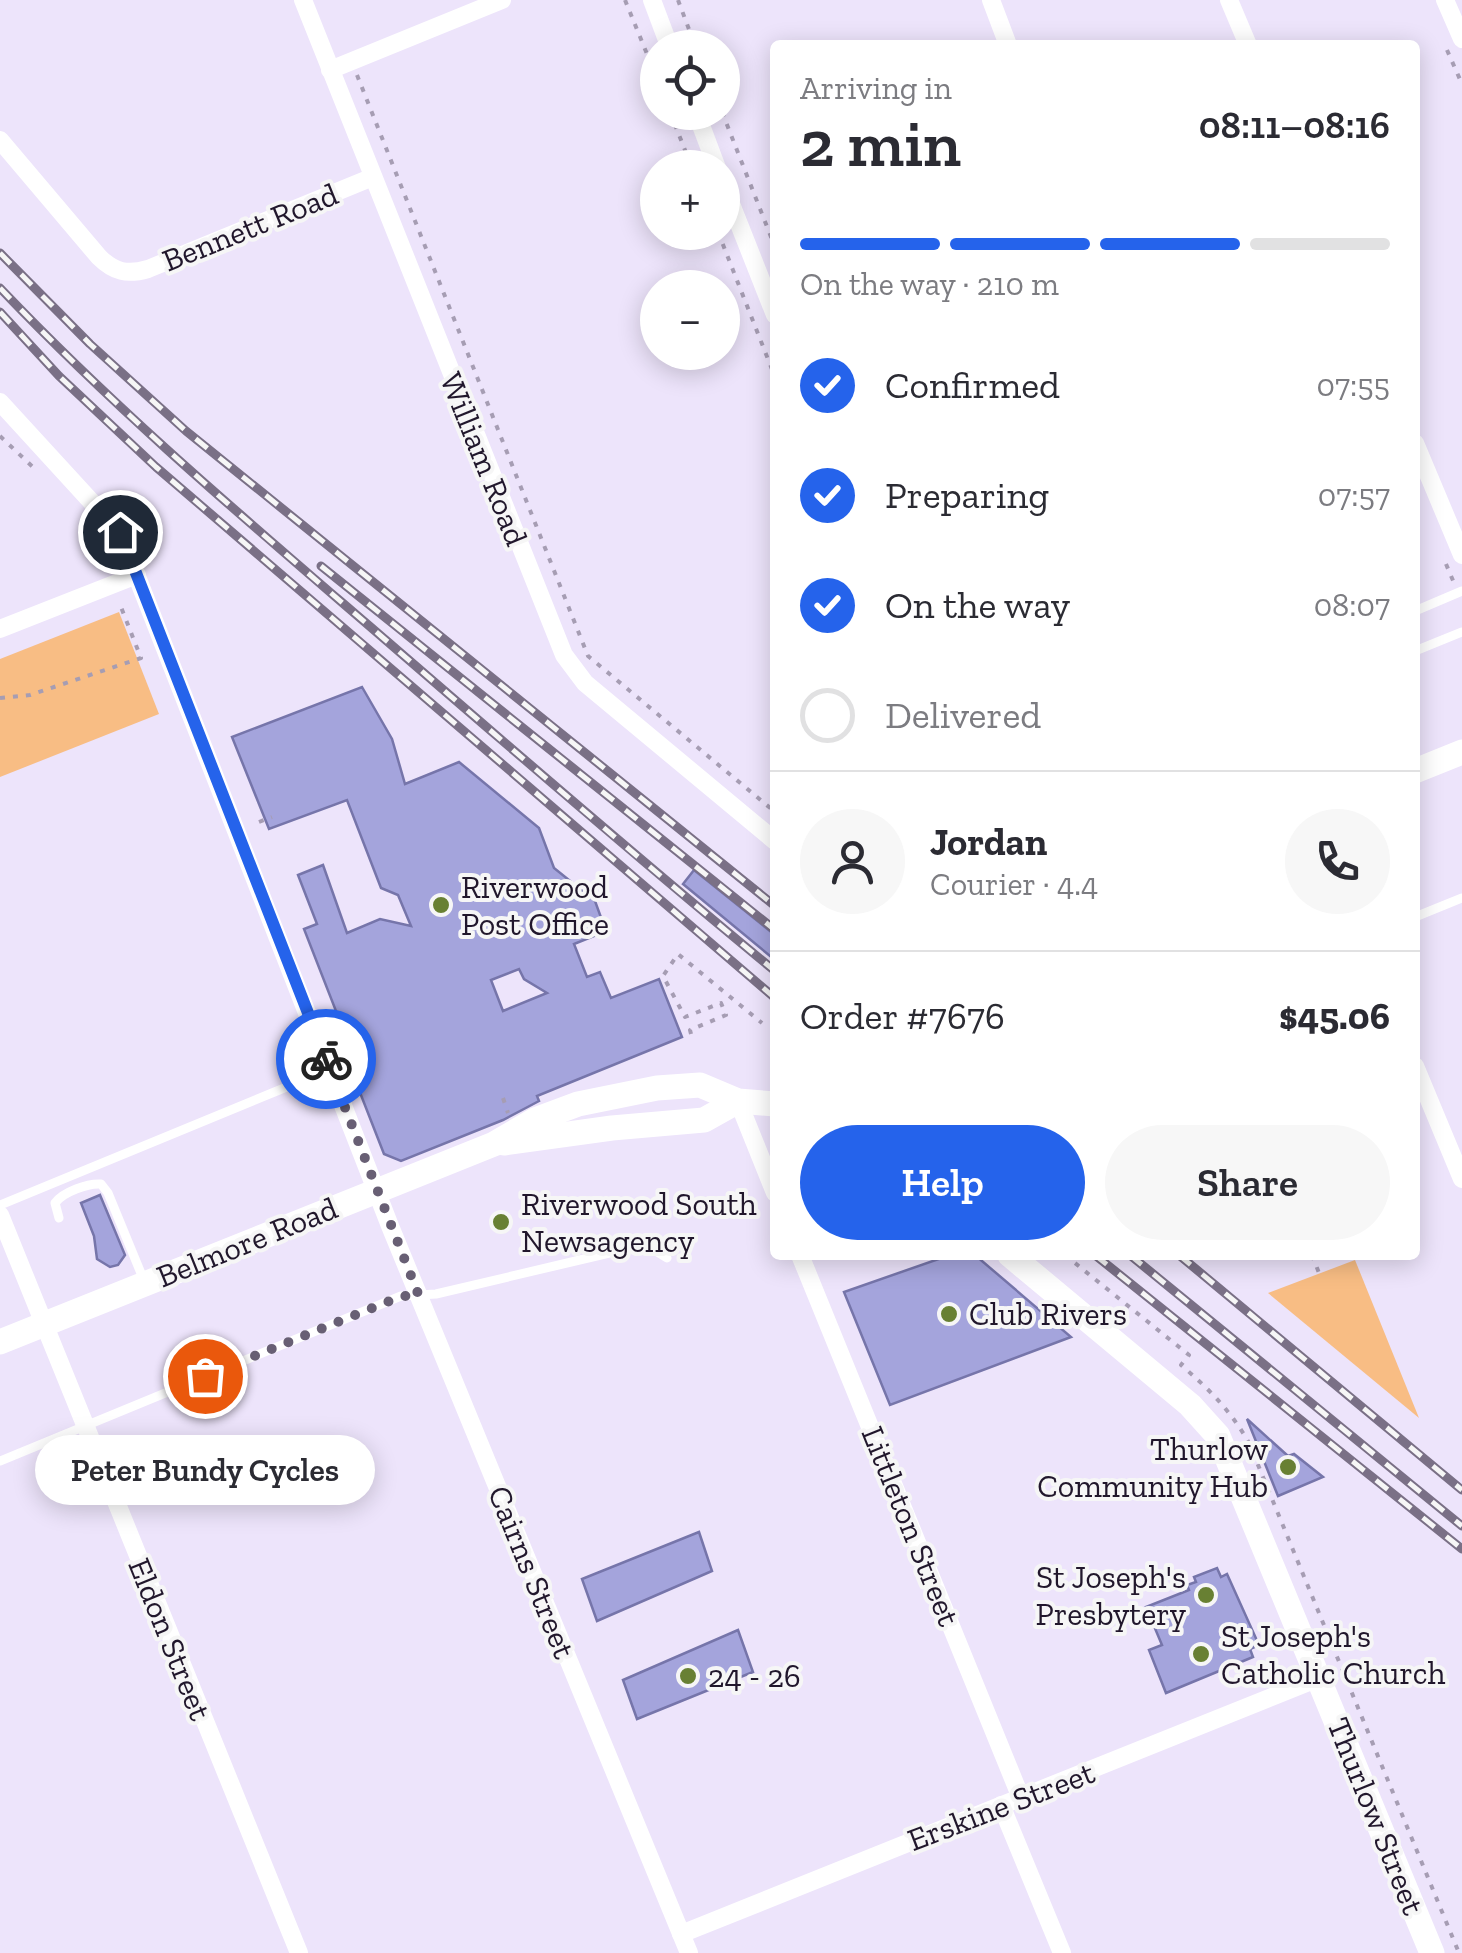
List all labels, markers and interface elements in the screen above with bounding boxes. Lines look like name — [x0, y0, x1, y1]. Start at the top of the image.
map controls — [640, 30, 740, 370]
button: locate — [640, 30, 740, 130]
text: Arriving in — [800, 69, 952, 107]
text: 08:11–08:16 — [1199, 102, 1390, 148]
text: 2 min — [800, 105, 961, 183]
button: + — [640, 150, 740, 250]
street label: Bennett Road — [157, 174, 344, 279]
text: On the way · 210 m — [800, 265, 1059, 303]
button: − — [640, 270, 740, 370]
icon: check — [800, 358, 855, 413]
text: Confirmed — [885, 362, 1060, 408]
text: 07:55 — [1317, 366, 1390, 404]
street label: William Road — [432, 367, 536, 552]
icon: check — [800, 468, 855, 523]
text: Preparing — [885, 472, 1049, 518]
text: 07:57 — [1318, 476, 1390, 514]
pin — [78, 490, 163, 575]
icon: home — [93, 505, 148, 560]
icon: check — [800, 578, 855, 633]
text: On the way — [885, 582, 1070, 628]
text: 08:07 — [1314, 586, 1390, 624]
text: Delivered — [885, 692, 1041, 738]
button: person — [800, 809, 905, 914]
button: phone — [1285, 809, 1390, 914]
text: Jordan — [930, 819, 1047, 865]
text: Courier · 4.4 — [930, 865, 1098, 903]
place label: Riverwood Post Office — [461, 868, 609, 943]
marker: Riverwood Post Office — [430, 894, 452, 916]
text: Order #7676 — [800, 993, 1005, 1039]
text: $45.06 — [1279, 993, 1390, 1039]
courier — [276, 1009, 376, 1109]
icon: bike — [299, 1032, 354, 1087]
button: Help — [800, 1125, 1085, 1240]
button: Share — [1105, 1125, 1390, 1240]
place label: Riverwood South Newsagency — [521, 1185, 757, 1260]
street label: Belmore Road — [151, 1188, 343, 1295]
marker: Riverwood South Newsagency — [490, 1211, 512, 1233]
place label: Club Rivers — [969, 1295, 1127, 1333]
marker: Club Rivers — [938, 1303, 960, 1325]
pin — [163, 1334, 248, 1419]
icon: bag — [178, 1349, 233, 1404]
street label: Littleton Street — [854, 1421, 968, 1631]
place label: Thurlow Community Hub — [1037, 1430, 1268, 1505]
callout: Peter Bundy Cycles — [35, 1436, 375, 1506]
text: Peter Bundy Cycles — [71, 1451, 339, 1489]
marker: Thurlow Community Hub — [1277, 1456, 1299, 1478]
street label: Cairns Street — [480, 1480, 584, 1664]
street label: Eldon Street — [120, 1552, 220, 1726]
place label: St Joseph's Presbytery — [1036, 1558, 1187, 1633]
marker: St Joseph's Presbytery — [1195, 1584, 1217, 1606]
place label: St Joseph's Catholic Church — [1221, 1617, 1446, 1692]
marker: St Joseph's Catholic Church — [1190, 1643, 1212, 1665]
place label: 24 - 26 — [708, 1657, 801, 1695]
marker: 24 - 26 — [677, 1665, 699, 1687]
street label: Thurlow Street — [1319, 1712, 1433, 1920]
street label: Erskine Street — [902, 1753, 1100, 1859]

